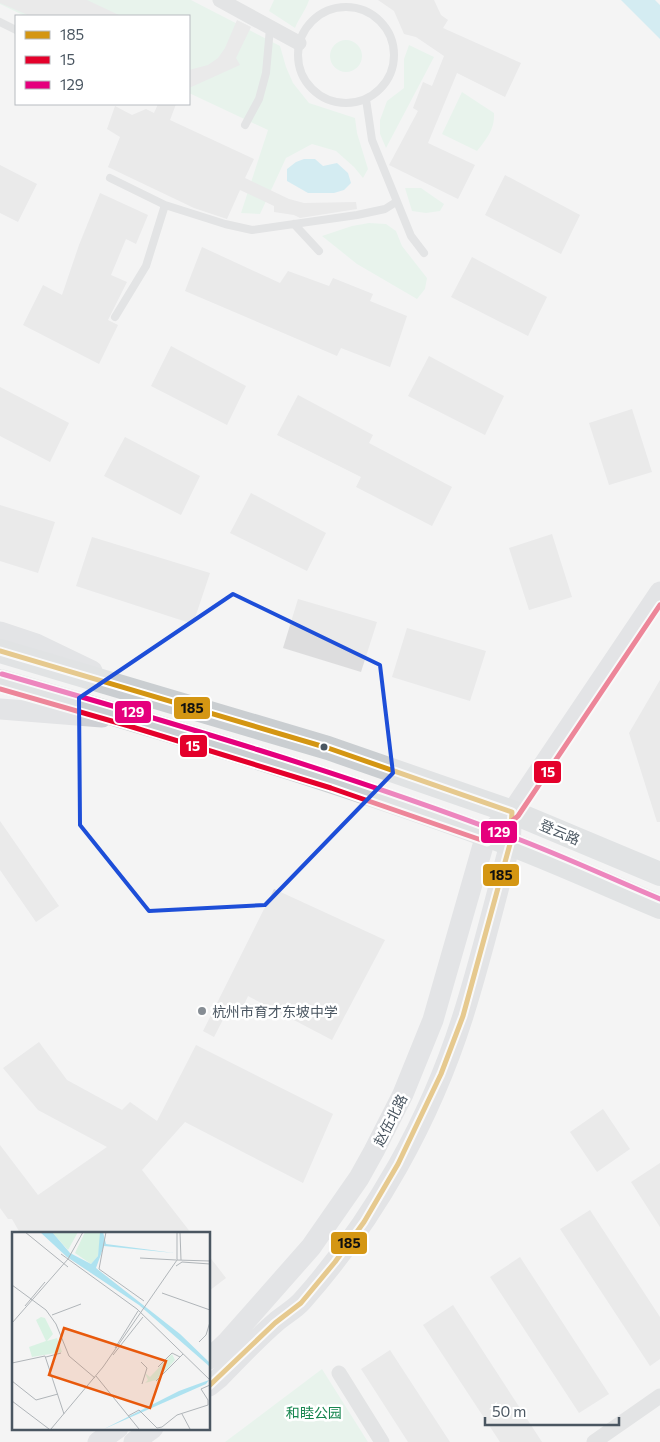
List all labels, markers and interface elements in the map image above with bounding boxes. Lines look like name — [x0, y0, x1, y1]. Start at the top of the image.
legend — [15, 15, 190, 105]
text: 185 — [60, 25, 84, 43]
text: 15 — [60, 50, 75, 68]
text: 129 — [60, 75, 84, 93]
line badge: 185 — [173, 696, 211, 720]
text: 185 — [180, 699, 204, 716]
line badge: 129 — [114, 700, 152, 724]
text: 129 — [122, 703, 145, 720]
line badge: 15 — [179, 734, 208, 758]
text: 15 — [186, 737, 200, 754]
unlabelled marker — [319, 742, 329, 752]
line badge: 15 — [533, 760, 562, 784]
text: 15 — [541, 763, 555, 780]
street label: 登云路 — [537, 816, 583, 848]
line badge: 129 — [480, 820, 518, 844]
text: 129 — [488, 823, 511, 840]
line badge: 185 — [482, 863, 520, 887]
text: 185 — [489, 866, 513, 883]
place label: 杭州市育才东坡中学 — [212, 1003, 338, 1020]
marker: 杭州市育才东坡中学 — [196, 1005, 208, 1017]
street label: 赵伍北路 — [369, 1091, 410, 1150]
line badge: 185 — [330, 1231, 368, 1255]
inset map — [12, 1232, 210, 1430]
text: 185 — [337, 1234, 361, 1251]
scale bar — [485, 1394, 619, 1426]
text: 50 m — [492, 1402, 526, 1420]
park label: 和睦公园 — [286, 1404, 342, 1421]

